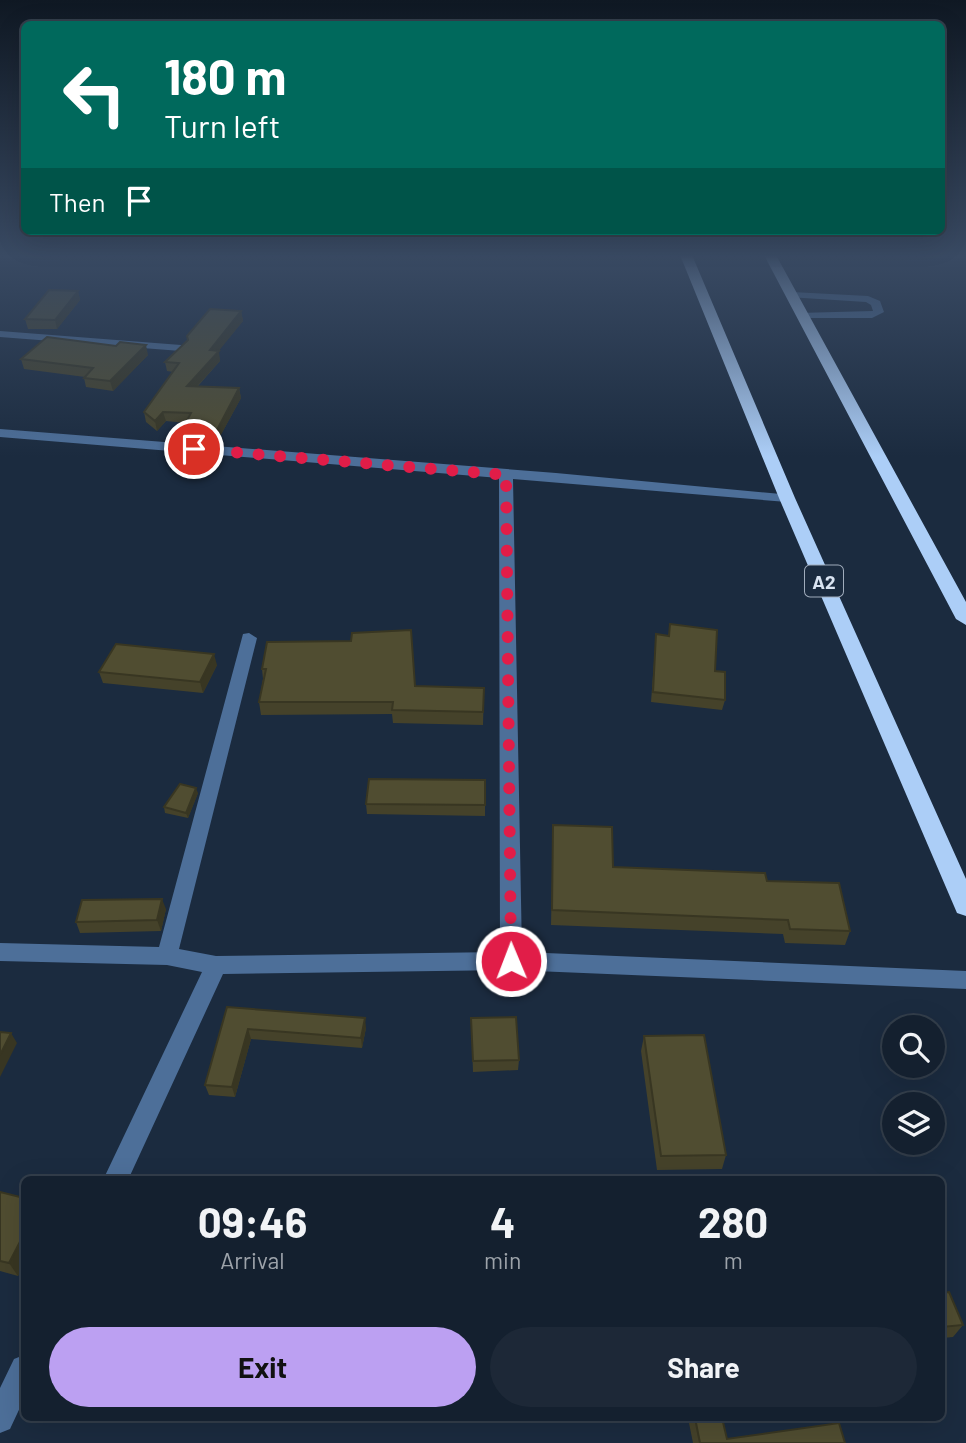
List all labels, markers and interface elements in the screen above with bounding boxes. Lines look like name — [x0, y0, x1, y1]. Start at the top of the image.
text: 180 m — [164, 46, 287, 105]
icon: left — [49, 49, 140, 140]
text: Turn left — [164, 106, 281, 144]
icon: arrive — [120, 182, 158, 220]
text: Then — [49, 186, 106, 217]
pin — [164, 419, 224, 479]
icon: arrive — [175, 430, 213, 468]
road number: A2 — [805, 566, 843, 596]
position arrow — [474, 924, 548, 998]
map controls — [882, 1015, 945, 1155]
button: search — [882, 1015, 945, 1078]
button: layers — [882, 1092, 945, 1155]
text: 09:46 — [198, 1196, 307, 1246]
text: 4 — [490, 1196, 515, 1246]
text: 280 — [698, 1196, 768, 1246]
text: Arrival — [220, 1246, 285, 1274]
text: min — [484, 1246, 521, 1274]
text: m — [724, 1246, 743, 1274]
button: Exit — [49, 1327, 476, 1407]
button: Share — [490, 1327, 917, 1407]

